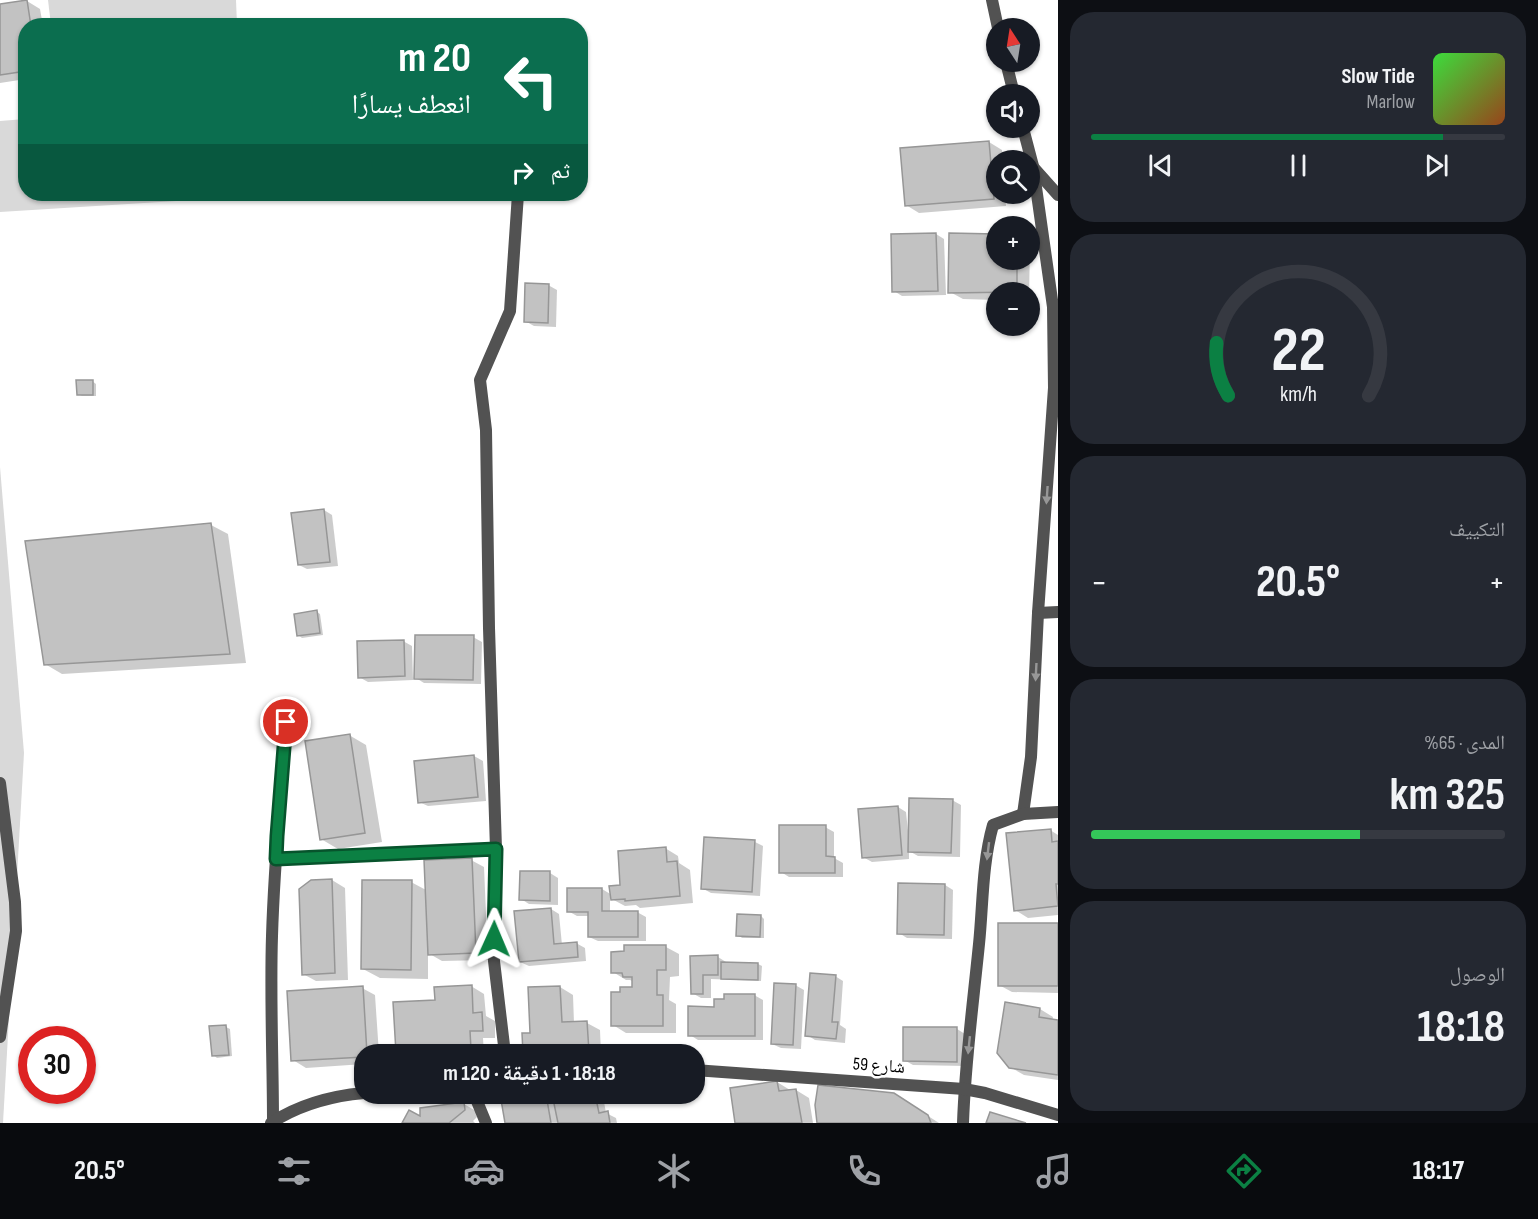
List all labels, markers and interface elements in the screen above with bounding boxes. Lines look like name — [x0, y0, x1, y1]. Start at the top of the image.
north arrow — [986, 18, 1040, 72]
map controls — [986, 18, 1040, 336]
text: 20 m — [398, 33, 471, 84]
icon: left — [492, 42, 570, 120]
text: Slow Tide — [1341, 63, 1415, 90]
button: sound — [986, 84, 1040, 138]
text: انعطف يسارًا — [352, 89, 471, 121]
text: Marlow — [1367, 90, 1415, 114]
icon: previous — [1144, 149, 1177, 182]
icon: pause — [1282, 149, 1315, 182]
icon: next — [1420, 149, 1453, 182]
button: search — [986, 150, 1040, 204]
icon: right — [506, 156, 539, 189]
text: ثم — [551, 158, 570, 185]
button: + — [986, 216, 1040, 270]
button: − — [986, 282, 1040, 336]
text: 22 — [1271, 314, 1325, 389]
text: km/h — [1279, 383, 1317, 408]
one-way arrow — [1042, 486, 1051, 505]
text: التكييف — [1449, 518, 1505, 542]
text: 20.5° — [1256, 555, 1340, 610]
text: − — [1091, 563, 1107, 603]
text: + — [1489, 563, 1505, 603]
one-way arrow — [1031, 662, 1040, 681]
pin — [260, 696, 311, 747]
icon: arrive — [269, 705, 302, 738]
text: المدى · 65% — [1424, 731, 1505, 755]
text: 325 km — [1389, 768, 1505, 823]
one-way arrow — [983, 841, 992, 860]
position arrow — [462, 907, 526, 971]
text: الوصول — [1450, 963, 1505, 987]
text: 18:18 — [1417, 1000, 1505, 1055]
speed limit sign: 30 — [18, 1026, 96, 1104]
one-way arrow — [964, 1035, 973, 1054]
street label: شارع 59 — [852, 1053, 906, 1078]
text: 18:18 · 1 دقيقة · 120 m — [443, 1060, 616, 1087]
icon: filters — [273, 1150, 315, 1192]
icon: car — [463, 1150, 505, 1192]
icon: climate — [653, 1150, 695, 1192]
icon: phone — [843, 1150, 885, 1192]
icon: music — [1033, 1150, 1075, 1192]
icon: directions — [1223, 1150, 1265, 1192]
text: 20.5° — [74, 1155, 125, 1187]
text: 18:17 — [1412, 1155, 1464, 1187]

